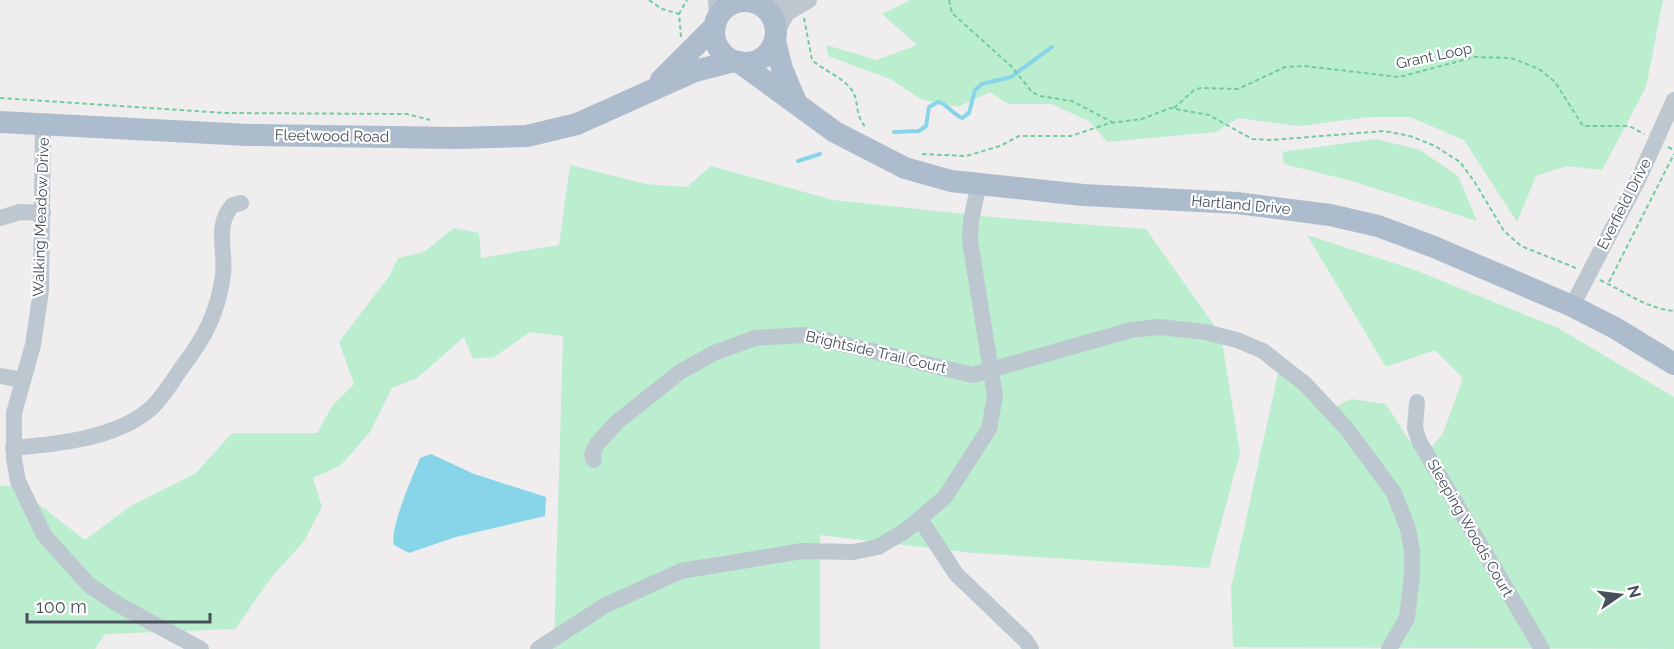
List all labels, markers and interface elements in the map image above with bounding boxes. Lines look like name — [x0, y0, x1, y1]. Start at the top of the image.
street label: Grant Loop — [1394, 39, 1474, 73]
street label: Fleetwood Road — [275, 126, 389, 146]
street label: Walking Meadow Drive — [29, 137, 53, 297]
street label: Everfield Drive — [1593, 155, 1655, 253]
street label: Hartland Drive — [1191, 192, 1291, 218]
street label: Brightside Trail Court — [804, 327, 948, 377]
street label: Sleeping Woods Court — [1423, 456, 1517, 600]
north arrow — [1590, 565, 1650, 625]
text: N — [1623, 583, 1645, 600]
scale bar — [27, 586, 210, 624]
text: 100 m — [36, 596, 87, 617]

